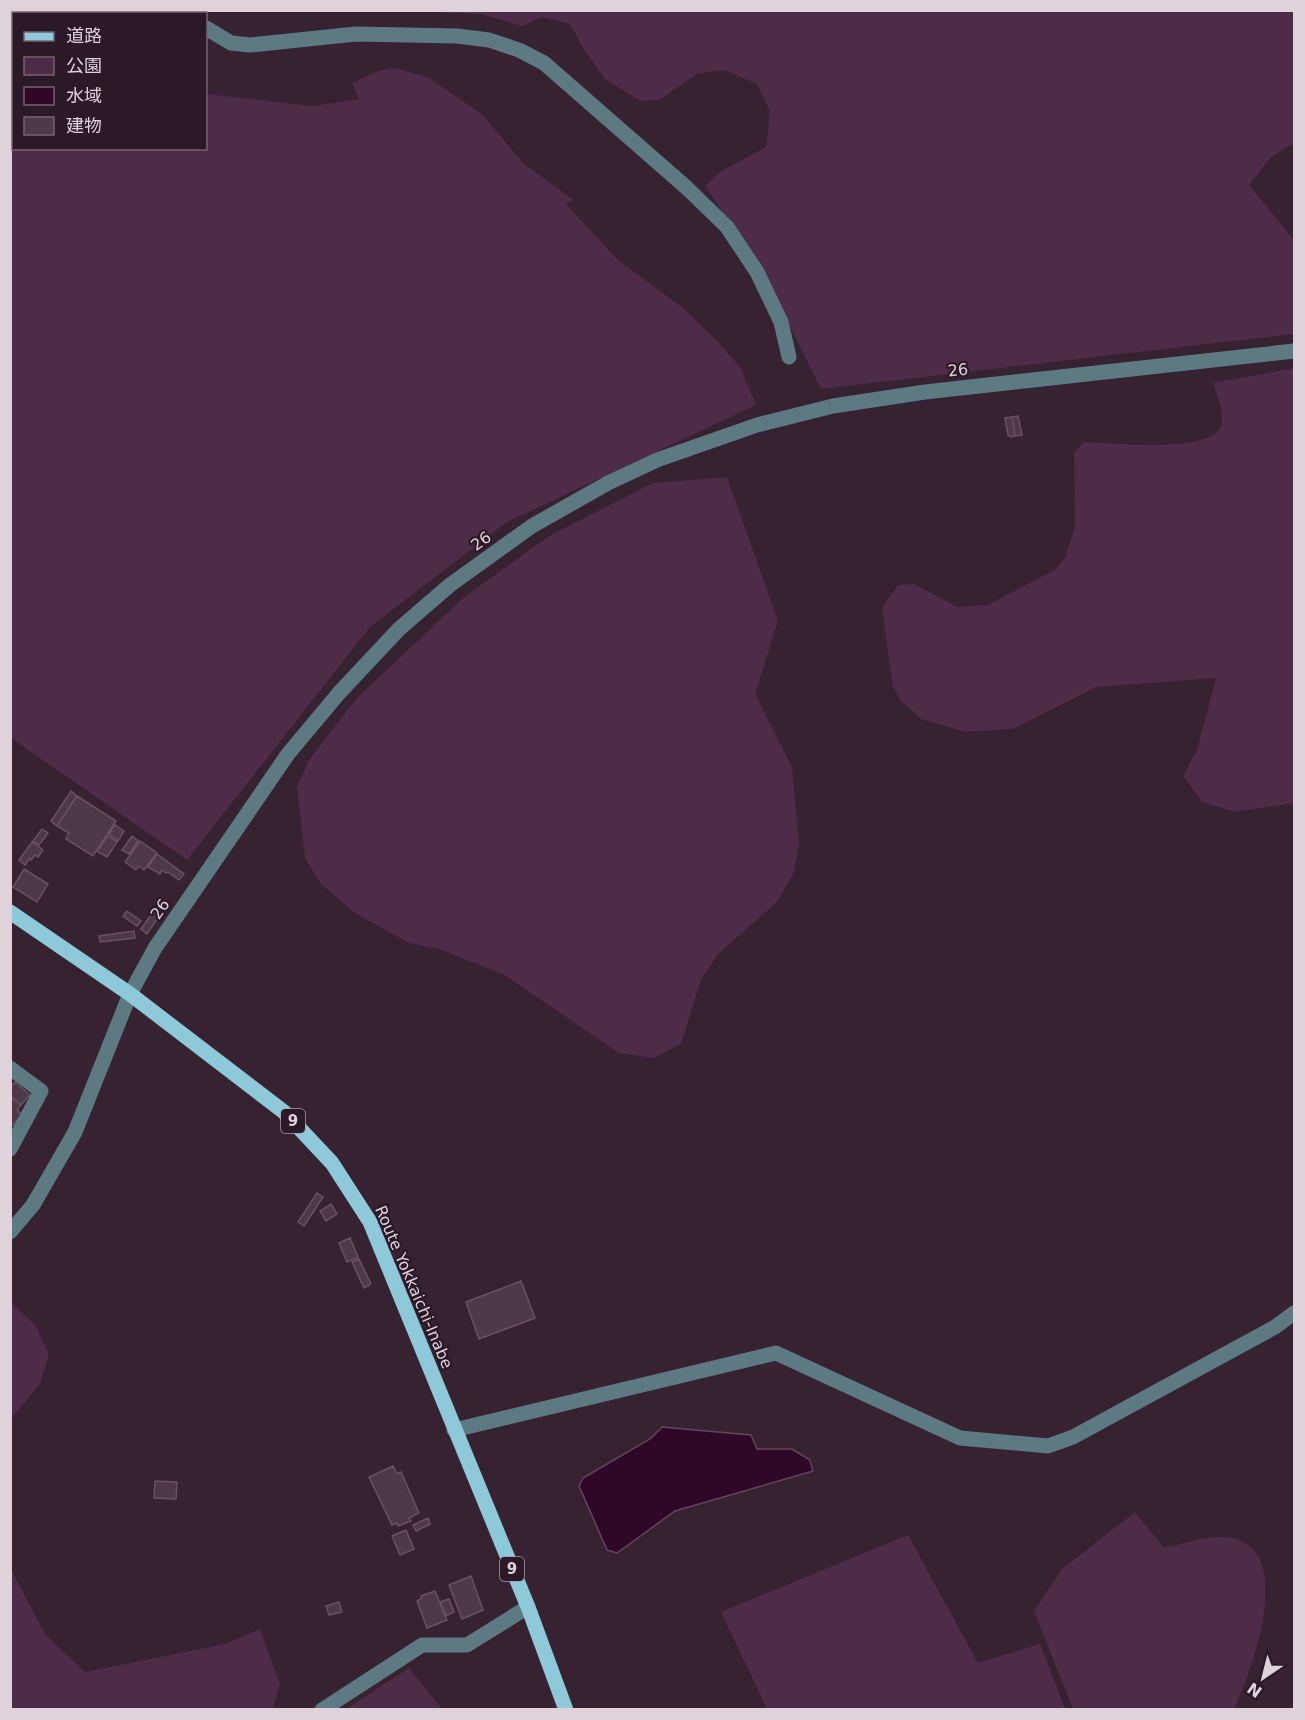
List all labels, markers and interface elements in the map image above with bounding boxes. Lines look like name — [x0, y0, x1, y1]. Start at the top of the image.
legend — [12, 12, 207, 150]
text: 道路 — [66, 25, 102, 46]
text: 公園 — [66, 55, 102, 76]
text: 水域 — [66, 85, 102, 106]
text: 建物 — [66, 115, 102, 136]
street label: 26 — [947, 359, 969, 381]
street label: 26 — [467, 527, 495, 555]
street label: 26 — [146, 895, 174, 923]
road number: 9 — [281, 1109, 305, 1133]
street label: Route Yokkaichi-Inabe — [371, 1203, 457, 1371]
road number: 9 — [500, 1557, 524, 1581]
north arrow — [1233, 1648, 1293, 1708]
text: N — [1244, 1678, 1266, 1701]

